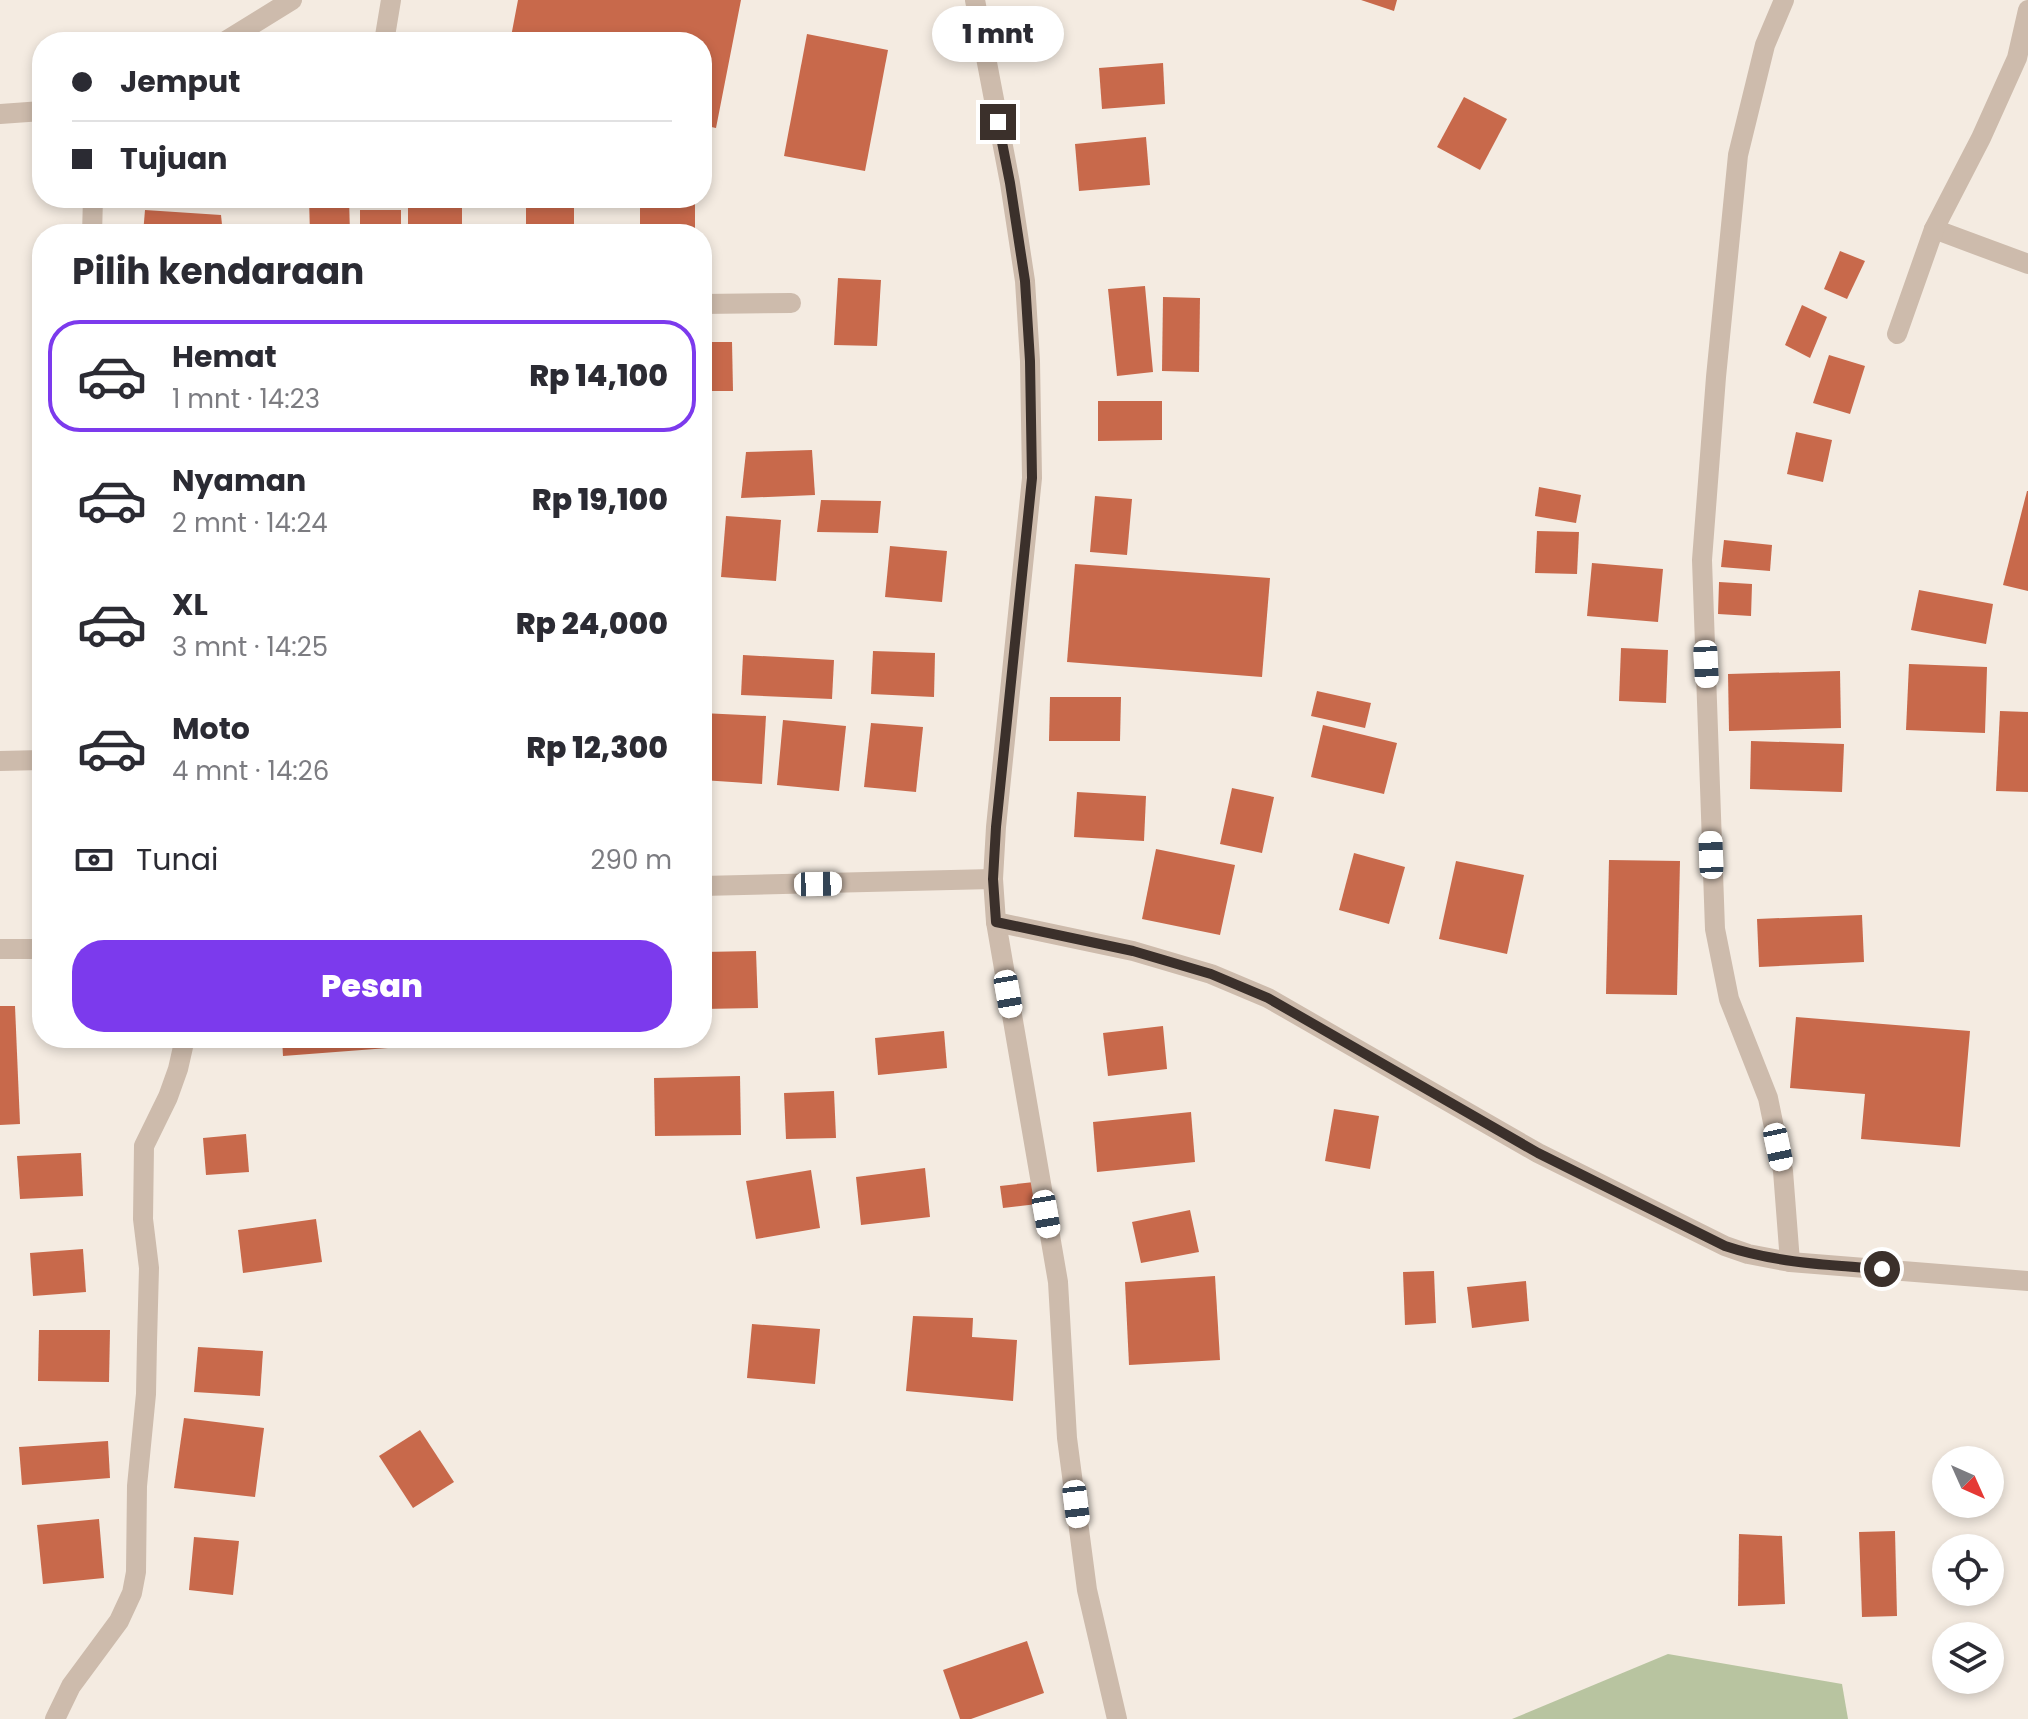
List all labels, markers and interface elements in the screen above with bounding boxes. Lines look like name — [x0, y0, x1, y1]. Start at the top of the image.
callout: 1 mnt — [932, 6, 1064, 62]
text: 1 mnt — [962, 16, 1034, 52]
text: Jemput — [120, 60, 240, 103]
route end — [980, 104, 1016, 140]
text: Tujuan — [120, 137, 228, 180]
text: Pilih kendaraan — [72, 246, 364, 297]
text: Hemat — [172, 335, 277, 378]
icon: car — [76, 340, 148, 412]
text: Rp 14,100 — [529, 354, 668, 397]
text: 1 mnt · 14:23 — [172, 381, 320, 417]
text: Nyaman — [172, 459, 306, 502]
icon: car — [76, 464, 148, 536]
text: Rp 19,100 — [532, 478, 668, 521]
text: 2 mnt · 14:24 — [172, 505, 328, 541]
text: XL — [172, 583, 208, 626]
icon: car — [76, 588, 148, 660]
text: Rp 24,000 — [516, 602, 668, 645]
text: 3 mnt · 14:25 — [172, 629, 328, 665]
car — [1693, 639, 1719, 689]
text: Moto — [172, 707, 250, 750]
icon: car — [76, 712, 148, 784]
text: Rp 12,300 — [526, 726, 668, 769]
text: 4 mnt · 14:26 — [172, 753, 329, 789]
car — [1698, 831, 1724, 879]
icon: cash — [72, 838, 116, 882]
text: Tunai — [136, 838, 218, 881]
text: 290 m — [591, 842, 672, 878]
car — [794, 872, 842, 896]
button: Pesan — [72, 940, 672, 1032]
car — [992, 968, 1024, 1020]
car — [1761, 1121, 1795, 1173]
car — [1030, 1188, 1062, 1240]
route start — [1864, 1251, 1900, 1287]
north arrow — [1932, 1446, 2004, 1518]
map controls — [1932, 1446, 2004, 1694]
car — [1061, 1479, 1091, 1529]
button: locate — [1932, 1534, 2004, 1606]
button: layers — [1932, 1622, 2004, 1694]

